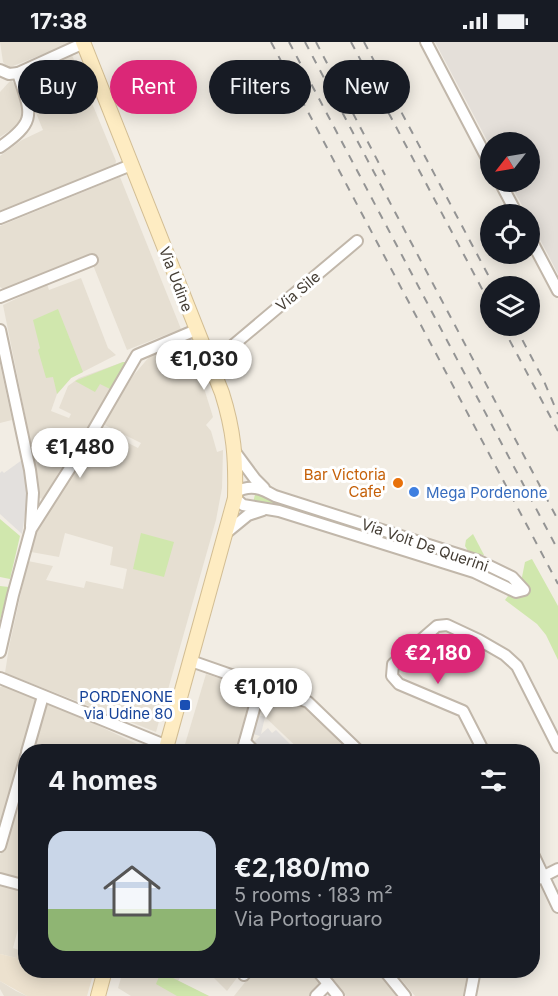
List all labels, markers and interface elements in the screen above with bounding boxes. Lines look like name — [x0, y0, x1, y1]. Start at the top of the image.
text: 17:38 — [30, 8, 87, 34]
chip: Buy — [18, 60, 98, 114]
chip: Rent — [110, 60, 197, 114]
chip: Filters — [209, 60, 311, 114]
chip: New — [323, 60, 410, 114]
north arrow — [480, 132, 540, 192]
map controls — [480, 132, 540, 336]
button: locate — [480, 204, 540, 264]
street label: Via Udine — [155, 244, 197, 314]
street label: Via Sile — [272, 267, 324, 315]
button: layers — [480, 276, 540, 336]
pin: €1,030 — [155, 340, 253, 391]
text: €1,030 — [170, 347, 238, 371]
pin: €1,480 — [31, 428, 129, 479]
text: €1,480 — [45, 435, 115, 459]
place label: Bar Victoria Cafe' — [304, 465, 386, 501]
marker: Bar Victoria Cafe' — [391, 476, 405, 490]
place label: Mega Pordenone — [426, 483, 547, 502]
marker: Mega Pordenone — [407, 485, 421, 499]
street label: Via Volt De Querini — [359, 514, 491, 576]
pin: €2,180 — [389, 634, 487, 685]
text: €2,180 — [405, 641, 471, 665]
pin: €1,010 — [217, 668, 315, 719]
text: €1,010 — [234, 675, 298, 699]
place label: PORDENONE via Udine 80 — [79, 687, 173, 723]
marker: PORDENONE via Udine 80 — [178, 698, 192, 712]
icon: filters — [477, 764, 510, 797]
text: 4 homes — [48, 765, 158, 796]
text: €2,180/mo — [234, 852, 370, 883]
icon: home — [96, 855, 168, 927]
text: 5 rooms · 183 m² — [234, 883, 393, 907]
text: Via Portogruaro — [234, 907, 382, 931]

